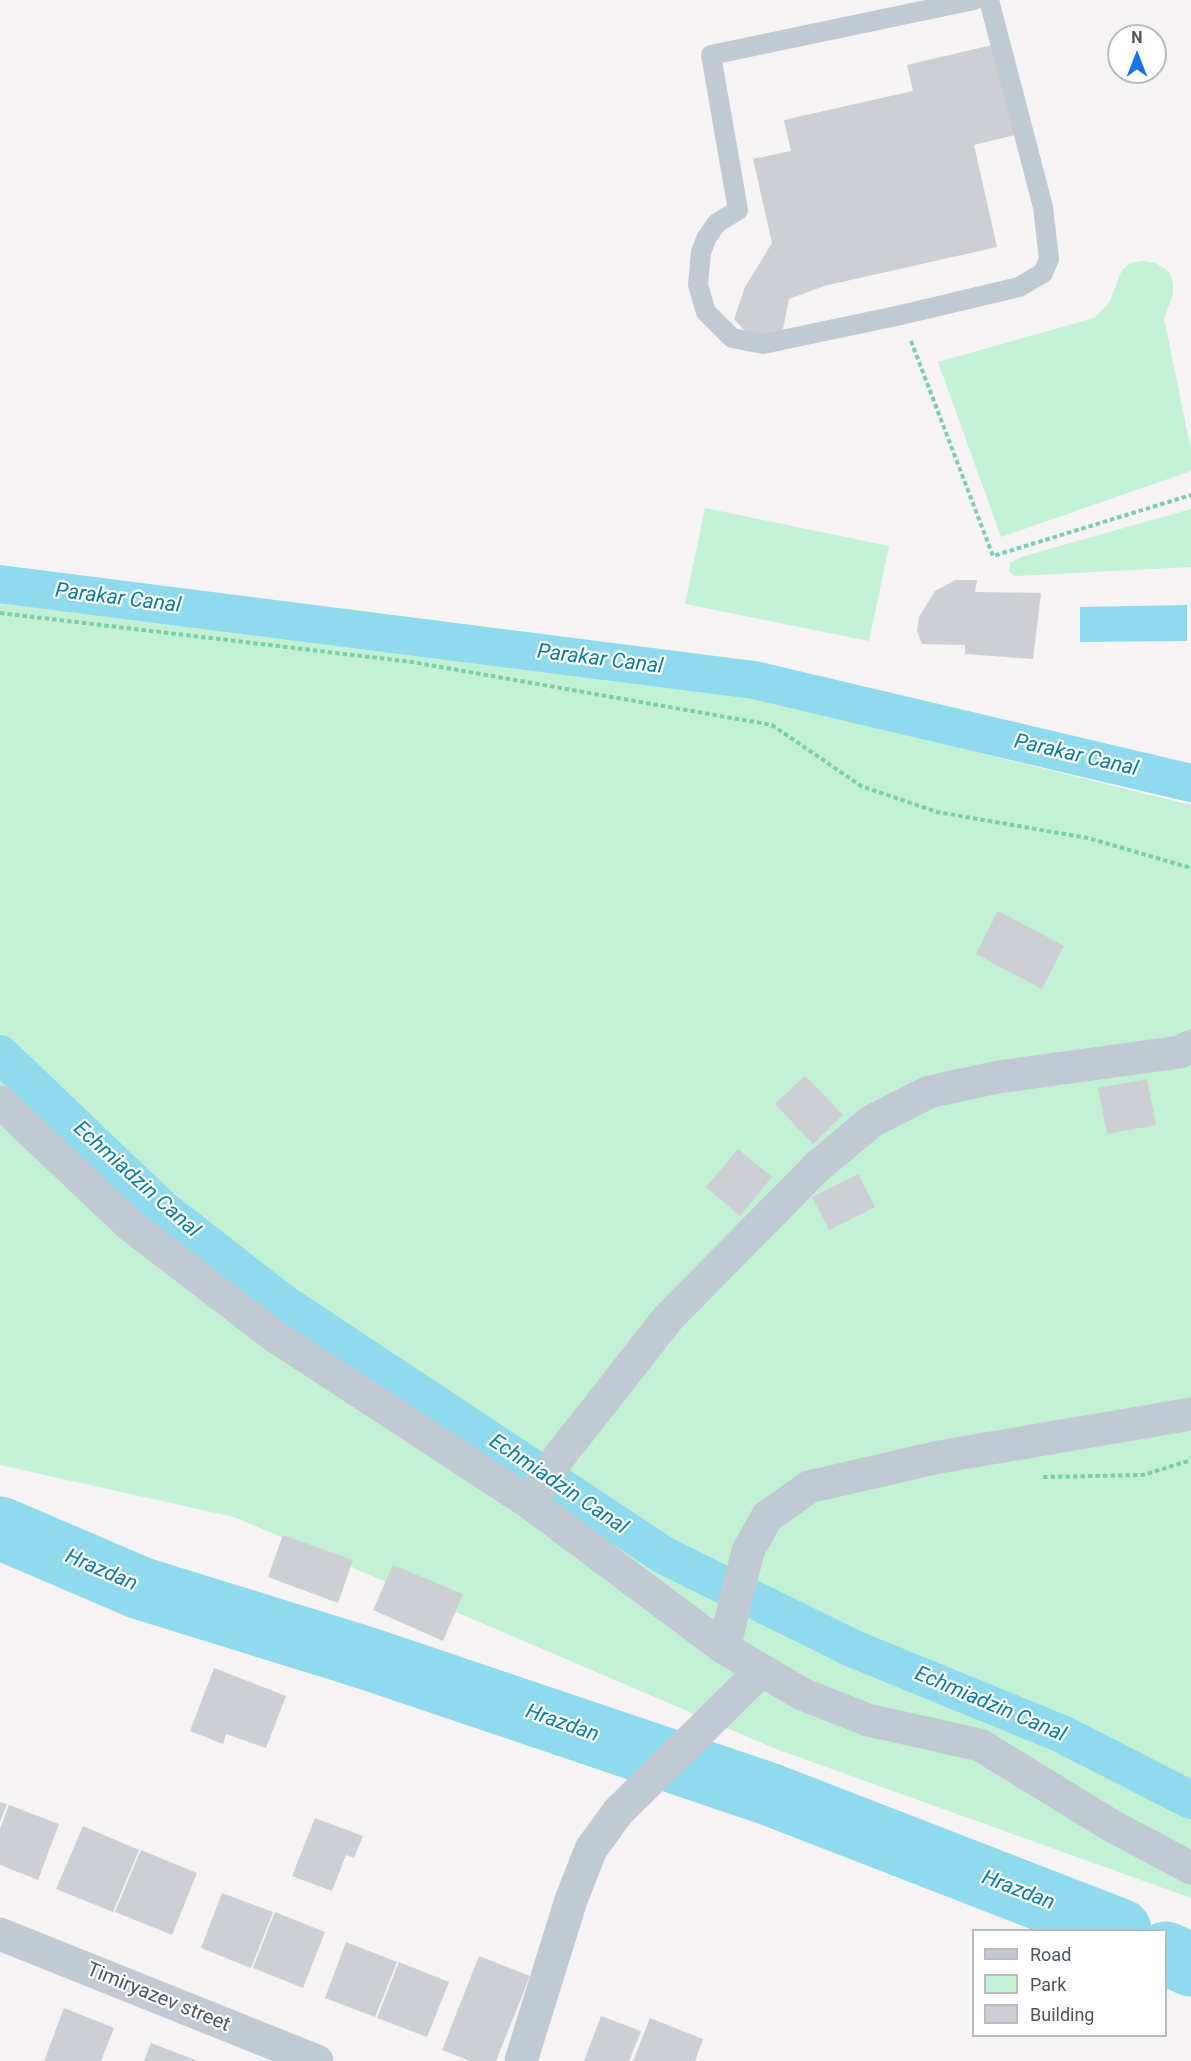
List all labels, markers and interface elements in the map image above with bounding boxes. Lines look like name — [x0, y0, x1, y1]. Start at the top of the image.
north arrow — [1107, 24, 1167, 84]
text: N — [1131, 28, 1143, 47]
water label: Parakar Canal — [54, 579, 182, 619]
water label: Parakar Canal — [536, 640, 664, 680]
water label: Parakar Canal — [1012, 729, 1140, 783]
water label: Echmiadzin Canal — [67, 1117, 205, 1243]
water label: Echmiadzin Canal — [484, 1429, 632, 1541]
water label: Hrazdan — [61, 1545, 141, 1597]
water label: Echmiadzin Canal — [911, 1662, 1069, 1748]
water label: Hrazdan — [522, 1700, 602, 1748]
water label: Hrazdan — [978, 1866, 1058, 1916]
legend — [972, 1929, 1167, 2037]
text: Road — [1030, 1944, 1071, 1965]
street label: Timiryazev street — [83, 1958, 233, 2038]
text: Park — [1030, 1974, 1066, 1995]
text: Building — [1030, 2004, 1094, 2025]

